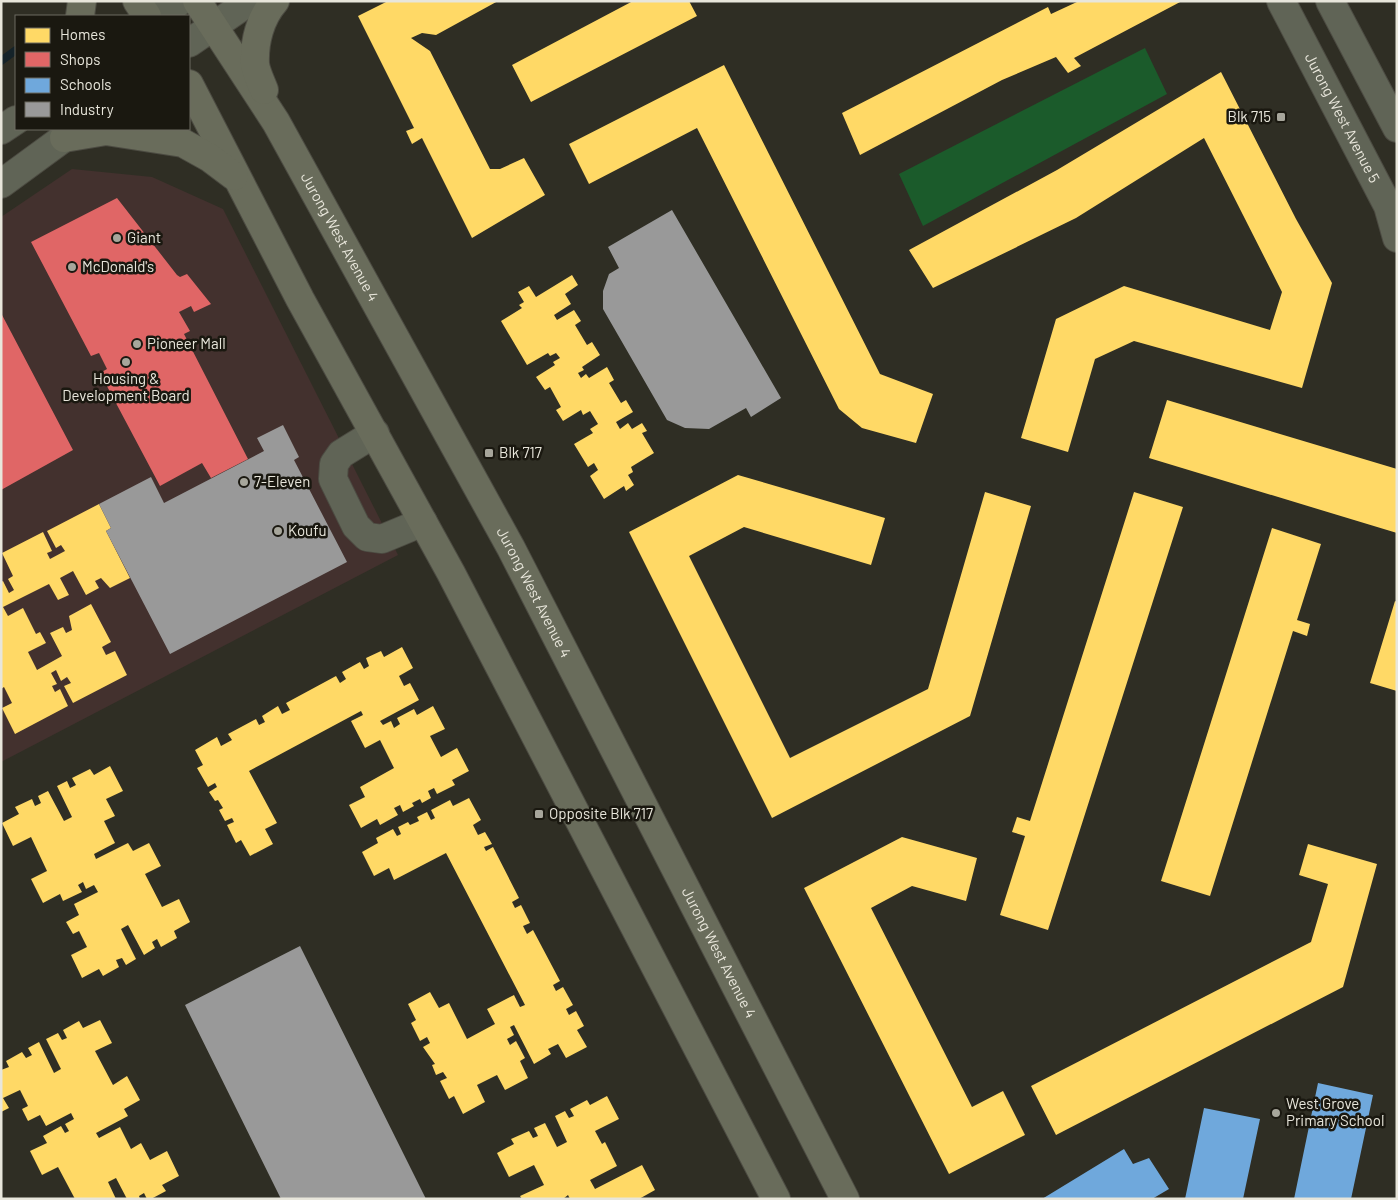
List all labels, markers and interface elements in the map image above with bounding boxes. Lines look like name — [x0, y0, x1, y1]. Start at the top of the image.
legend — [15, 15, 190, 130]
text: Homes — [60, 25, 105, 43]
text: Shops — [60, 50, 100, 68]
street label: Jurong West Avenue 5 — [1302, 50, 1384, 185]
text: Schools — [60, 75, 112, 93]
text: Industry — [60, 100, 114, 118]
place label: Blk 715 — [1228, 107, 1271, 125]
marker: Blk 715 — [1275, 111, 1287, 123]
street label: Jurong West Avenue 4 — [298, 169, 383, 304]
place label: Giant — [127, 228, 161, 246]
marker: Giant — [111, 232, 123, 244]
place label: McDonald's — [82, 257, 154, 275]
marker: McDonald's — [66, 261, 78, 273]
place label: Pioneer Mall — [147, 334, 226, 352]
marker: Pioneer Mall — [131, 338, 143, 350]
marker: Housing & Development Board — [120, 356, 132, 368]
place label: Housing & Development Board — [62, 369, 190, 404]
place label: Blk 717 — [499, 443, 542, 461]
marker: Blk 717 — [483, 447, 495, 459]
place label: 7-Eleven — [254, 472, 310, 490]
marker: 7-Eleven — [238, 476, 250, 488]
place label: Koufu — [288, 521, 327, 539]
street label: Jurong West Avenue 4 — [493, 524, 576, 660]
marker: Koufu — [272, 525, 284, 537]
place label: Opposite Blk 717 — [549, 804, 653, 822]
marker: Opposite Blk 717 — [533, 808, 545, 820]
street label: Jurong West Avenue 4 — [679, 884, 761, 1021]
place label: West Grove Primary School — [1286, 1094, 1384, 1129]
marker: West Grove Primary School — [1270, 1107, 1282, 1119]

